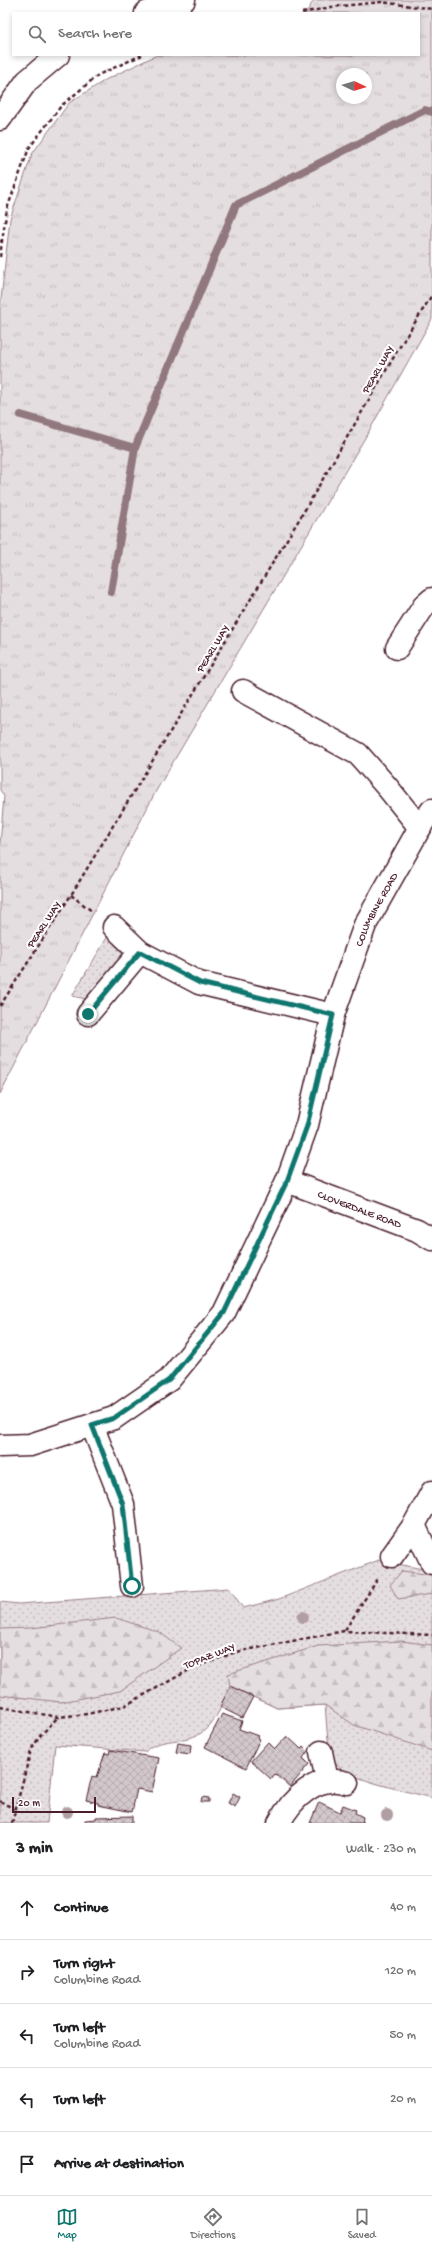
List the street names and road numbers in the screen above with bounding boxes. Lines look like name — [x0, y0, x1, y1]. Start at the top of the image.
street label: PEARL WAY — [360, 344, 397, 397]
street label: PEARL WAY — [194, 623, 232, 676]
street label: COLUMBINE ROAD — [354, 870, 402, 948]
street label: PEARL WAY — [25, 900, 64, 951]
street label: CLOVERDALE ROAD — [316, 1189, 404, 1232]
street label: TOPAZ WAY — [182, 1641, 237, 1673]

